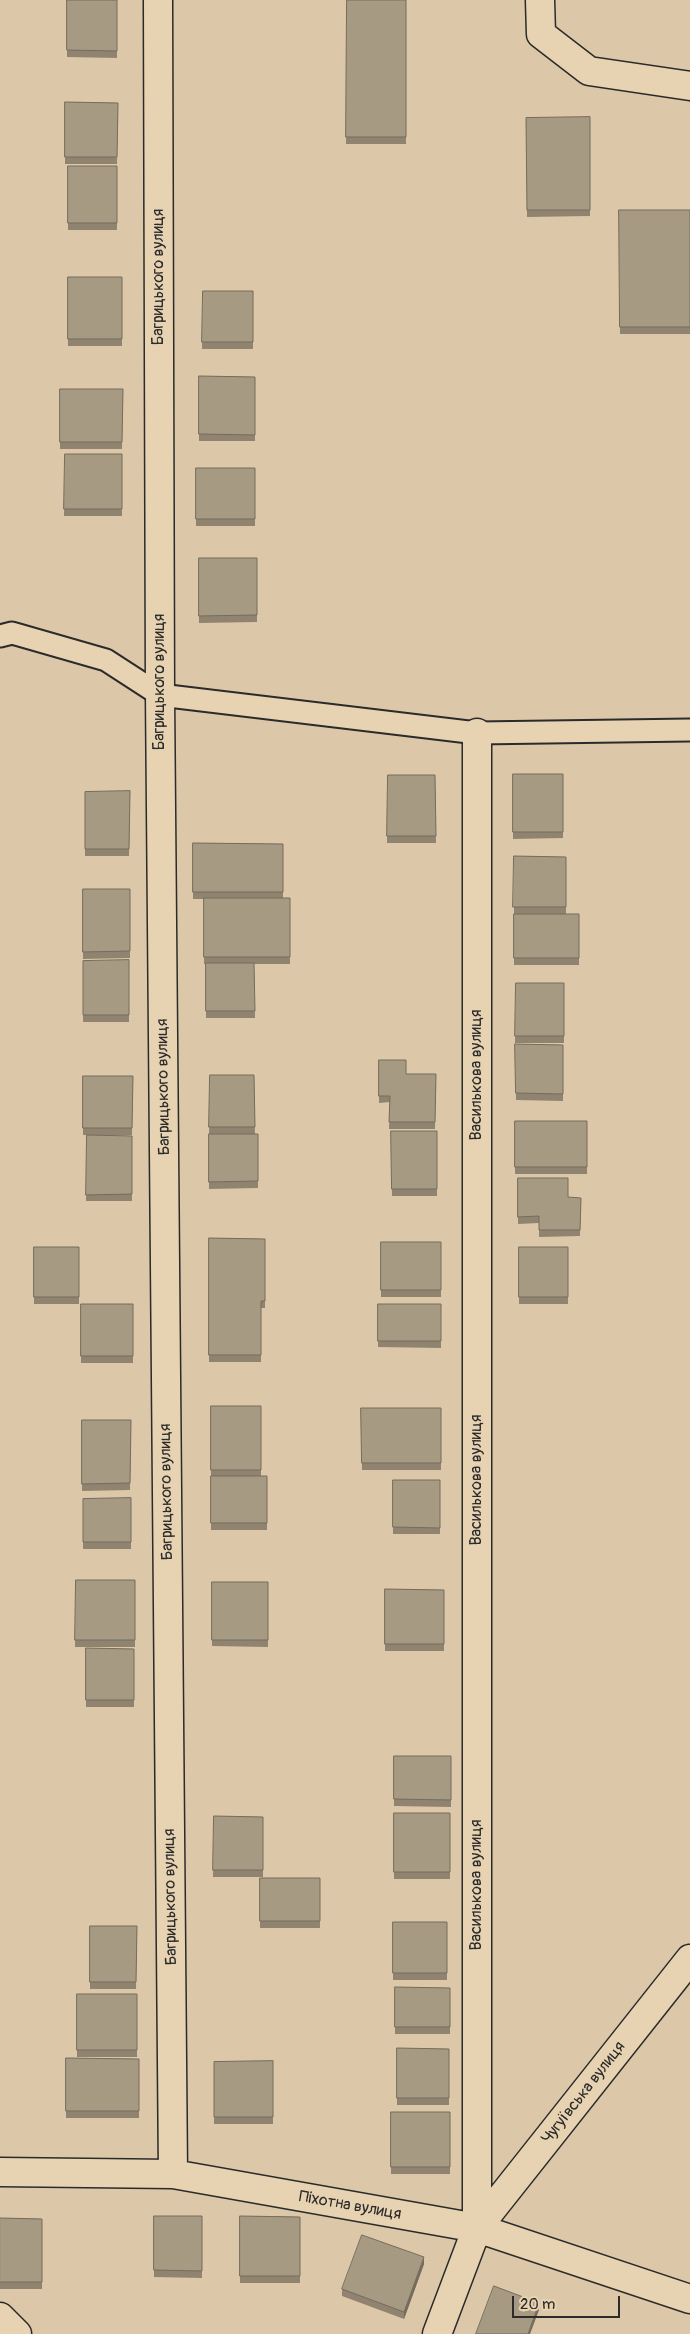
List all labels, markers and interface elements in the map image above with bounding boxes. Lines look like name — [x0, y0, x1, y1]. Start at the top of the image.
street label: Багрицького вулиця — [149, 209, 169, 345]
street label: Багрицького вулиця — [150, 614, 170, 750]
street label: Василькова вулиця — [467, 1010, 487, 1140]
street label: Багрицького вулиця — [153, 1018, 175, 1156]
street label: Василькова вулиця — [467, 1415, 487, 1545]
street label: Багрицького вулиця — [156, 1423, 178, 1561]
street label: Василькова вулиця — [467, 1820, 487, 1950]
street label: Багрицького вулиця — [160, 1828, 182, 1966]
street label: Чугуївська вулиця — [538, 2038, 630, 2148]
street label: Піхотна вулиця — [297, 2188, 403, 2224]
scale bar — [515, 2286, 622, 2318]
text: 20 m — [520, 2295, 555, 2314]

